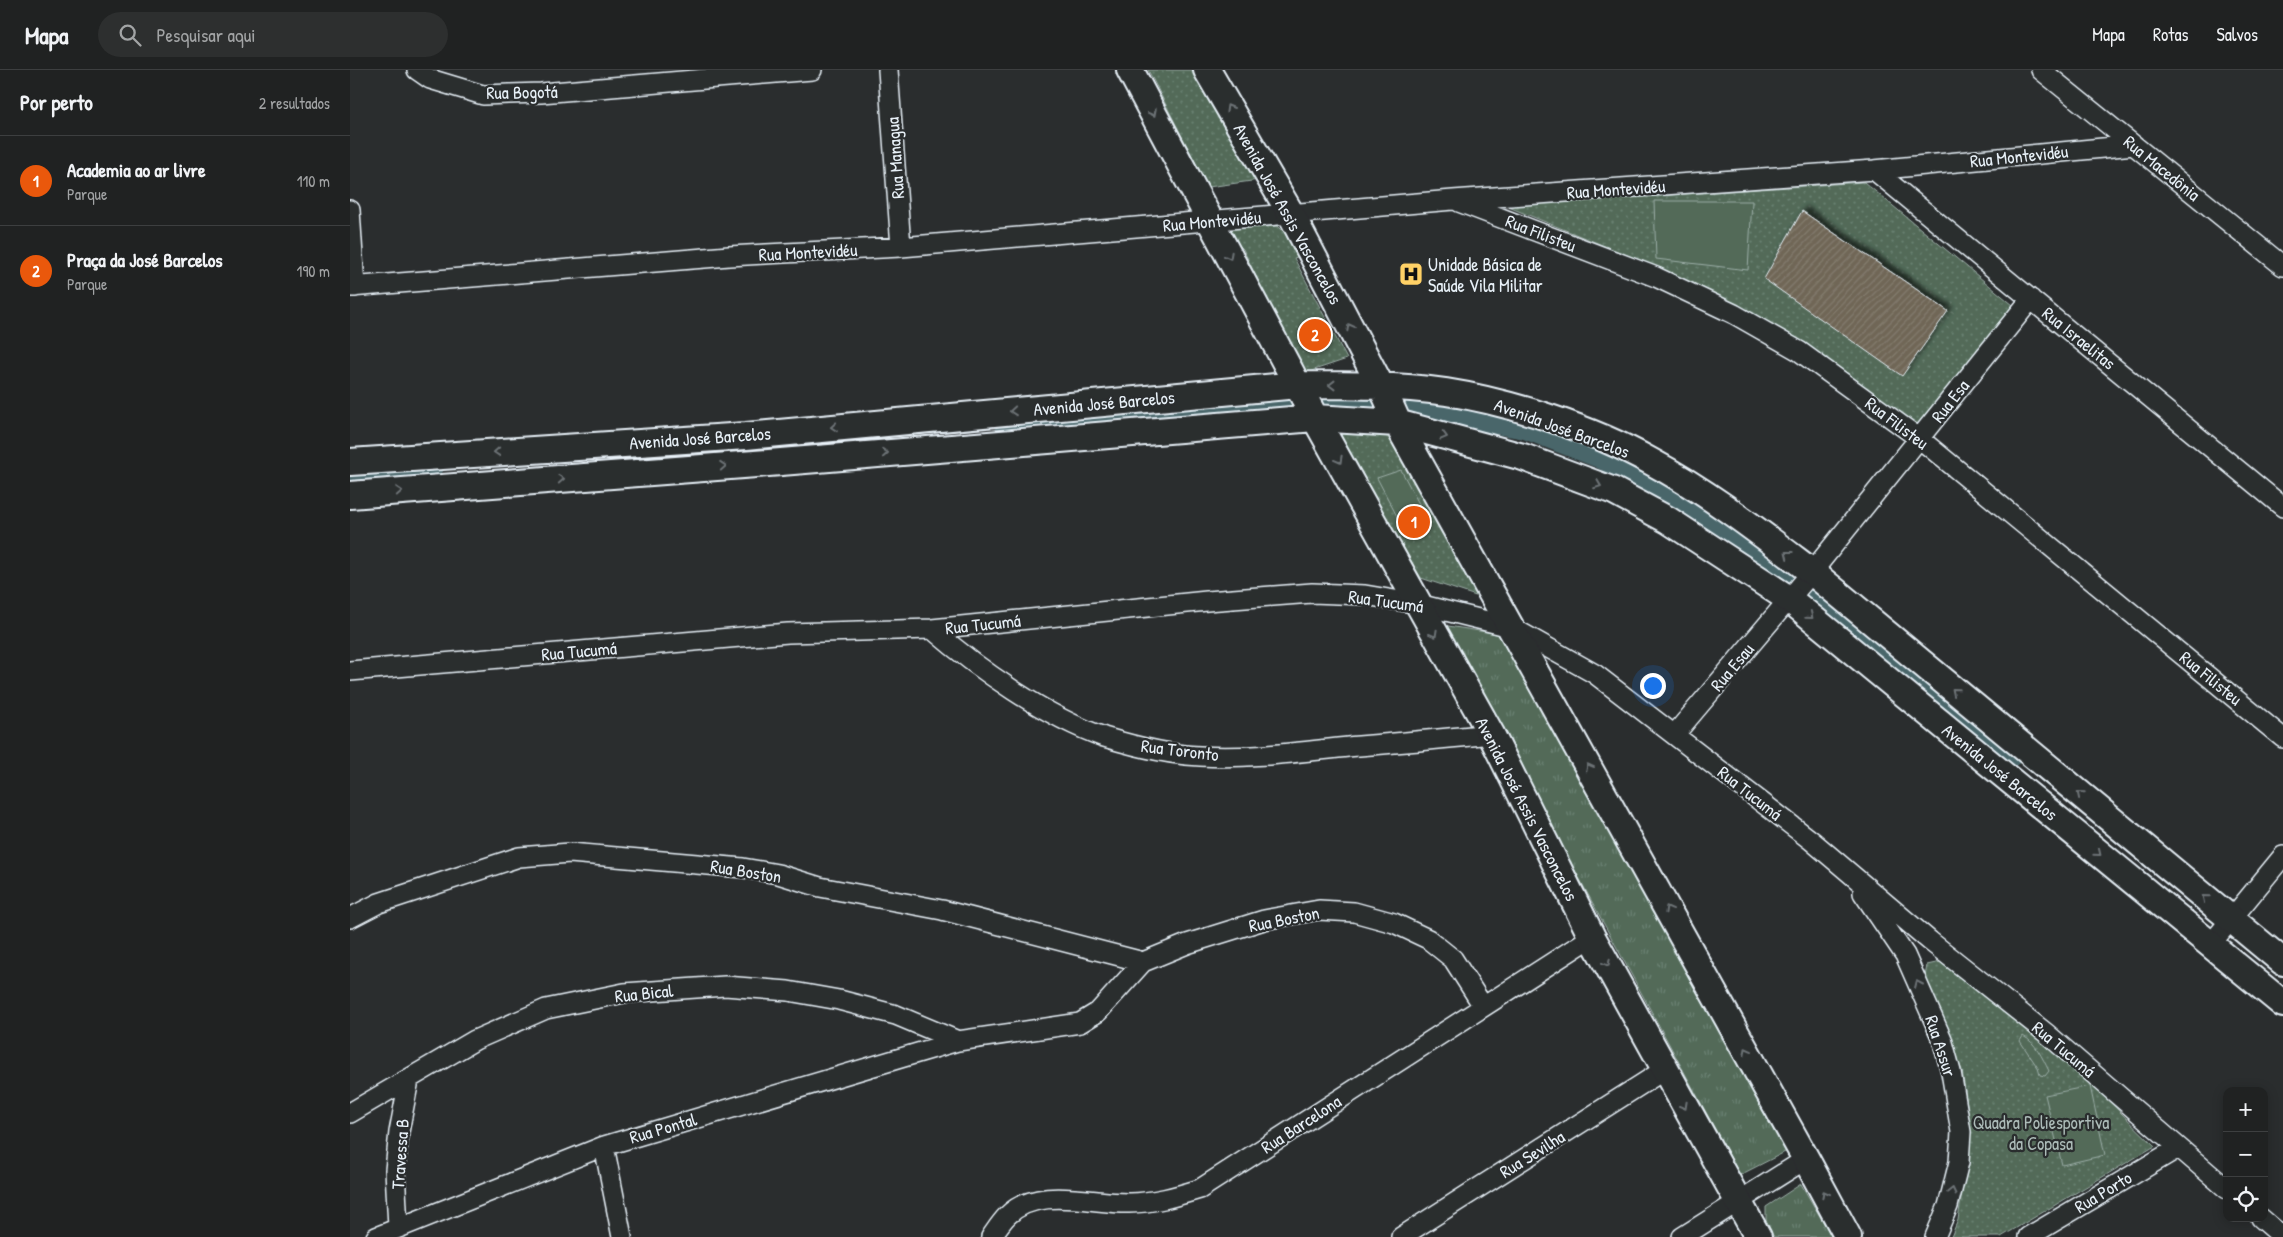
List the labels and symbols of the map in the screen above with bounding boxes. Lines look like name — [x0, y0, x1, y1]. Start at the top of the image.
street label: Rua Bogotá — [486, 79, 558, 105]
one-way arrow — [1225, 104, 1235, 113]
one-way arrow — [1147, 108, 1157, 117]
street label: Rua Managua — [880, 116, 910, 200]
street label: Avenida José Assis Vasconcelos — [1228, 119, 1348, 309]
street label: Rua Macedônia — [2118, 129, 2206, 207]
street label: Rua Montevidéu — [1969, 138, 2069, 174]
street label: Rua Montevidéu — [1566, 173, 1666, 205]
street label: Rua Montevidéu — [1162, 204, 1262, 238]
street label: Rua Filisteu — [1502, 208, 1580, 258]
street label: Rua Montevidéu — [758, 237, 858, 267]
one-way arrow — [1223, 251, 1233, 260]
place label: Unidade Básica de Saúde Vila Militar — [1428, 252, 1543, 298]
hospital icon: Unidade Básica de Saúde Vila Militar — [1398, 261, 1424, 287]
street label: Rua Israelitas — [2037, 301, 2121, 375]
pin: 2 — [1299, 316, 1331, 354]
one-way arrow — [1346, 323, 1356, 332]
street label: Rua Esa — [1925, 374, 1975, 428]
one-way arrow — [1327, 380, 1335, 390]
street label: Avenida José Barcelos — [1032, 384, 1176, 422]
street label: Rua Filisteu — [1860, 391, 1934, 455]
street label: Avenida José Barcelos — [1491, 392, 1633, 464]
one-way arrow — [1009, 405, 1017, 416]
street label: Avenida José Barcelos — [628, 421, 772, 455]
one-way arrow — [829, 422, 837, 433]
one-way arrow — [1439, 430, 1447, 440]
one-way arrow — [493, 447, 501, 458]
one-way arrow — [881, 448, 889, 459]
one-way arrow — [1333, 455, 1343, 464]
one-way arrow — [719, 461, 727, 472]
one-way arrow — [557, 473, 565, 484]
one-way arrow — [1594, 479, 1602, 489]
one-way arrow — [395, 485, 403, 496]
pin: 1 — [1398, 503, 1430, 541]
one-way arrow — [1785, 551, 1794, 560]
street label: Rua Tucumá — [1347, 583, 1425, 619]
street label: Rua Tucumá — [944, 608, 1022, 640]
one-way arrow — [1805, 611, 1814, 620]
one-way arrow — [1428, 628, 1438, 637]
street label: Rua Tucumá — [540, 635, 618, 667]
street label: Rua Esau — [1705, 638, 1759, 696]
street label: Rua Filisteu — [2175, 645, 2247, 711]
your location — [1640, 673, 1666, 699]
one-way arrow — [1951, 687, 1960, 696]
street label: Avenida José Assis Vasconcelos — [1470, 713, 1584, 905]
street label: Avenida José Barcelos — [1937, 718, 2063, 826]
street label: Rua Toronto — [1140, 733, 1220, 767]
street label: Rua Tucumá — [1712, 760, 1788, 826]
one-way arrow — [1585, 764, 1595, 773]
one-way arrow — [2077, 792, 2086, 800]
one-way arrow — [2092, 847, 2101, 855]
street label: Rua Boston — [709, 853, 783, 889]
one-way arrow — [2202, 895, 2211, 903]
street label: Rua Boston — [1247, 900, 1321, 938]
one-way arrow — [1664, 906, 1674, 915]
one-way arrow — [1601, 958, 1611, 967]
street label: Rua Bical — [614, 977, 675, 1008]
one-way arrow — [1913, 980, 1924, 989]
street label: Rua Assur — [1919, 1012, 1963, 1080]
street label: Rua Tucumá — [2027, 1015, 2101, 1083]
one-way arrow — [1743, 1048, 1753, 1057]
street label: Rua Barcelona — [1256, 1089, 1346, 1159]
one-way arrow — [1678, 1101, 1688, 1110]
street label: Rua Pontal — [627, 1106, 700, 1149]
park label: Quadra Poliesportiva da Copasa — [1973, 1110, 2109, 1156]
street label: Travessa B — [385, 1118, 415, 1190]
street label: Rua Sevilha — [1495, 1124, 1569, 1184]
street label: Rua Porto — [2070, 1165, 2136, 1219]
one-way arrow — [1946, 1187, 1957, 1196]
one-way arrow — [1821, 1190, 1831, 1199]

